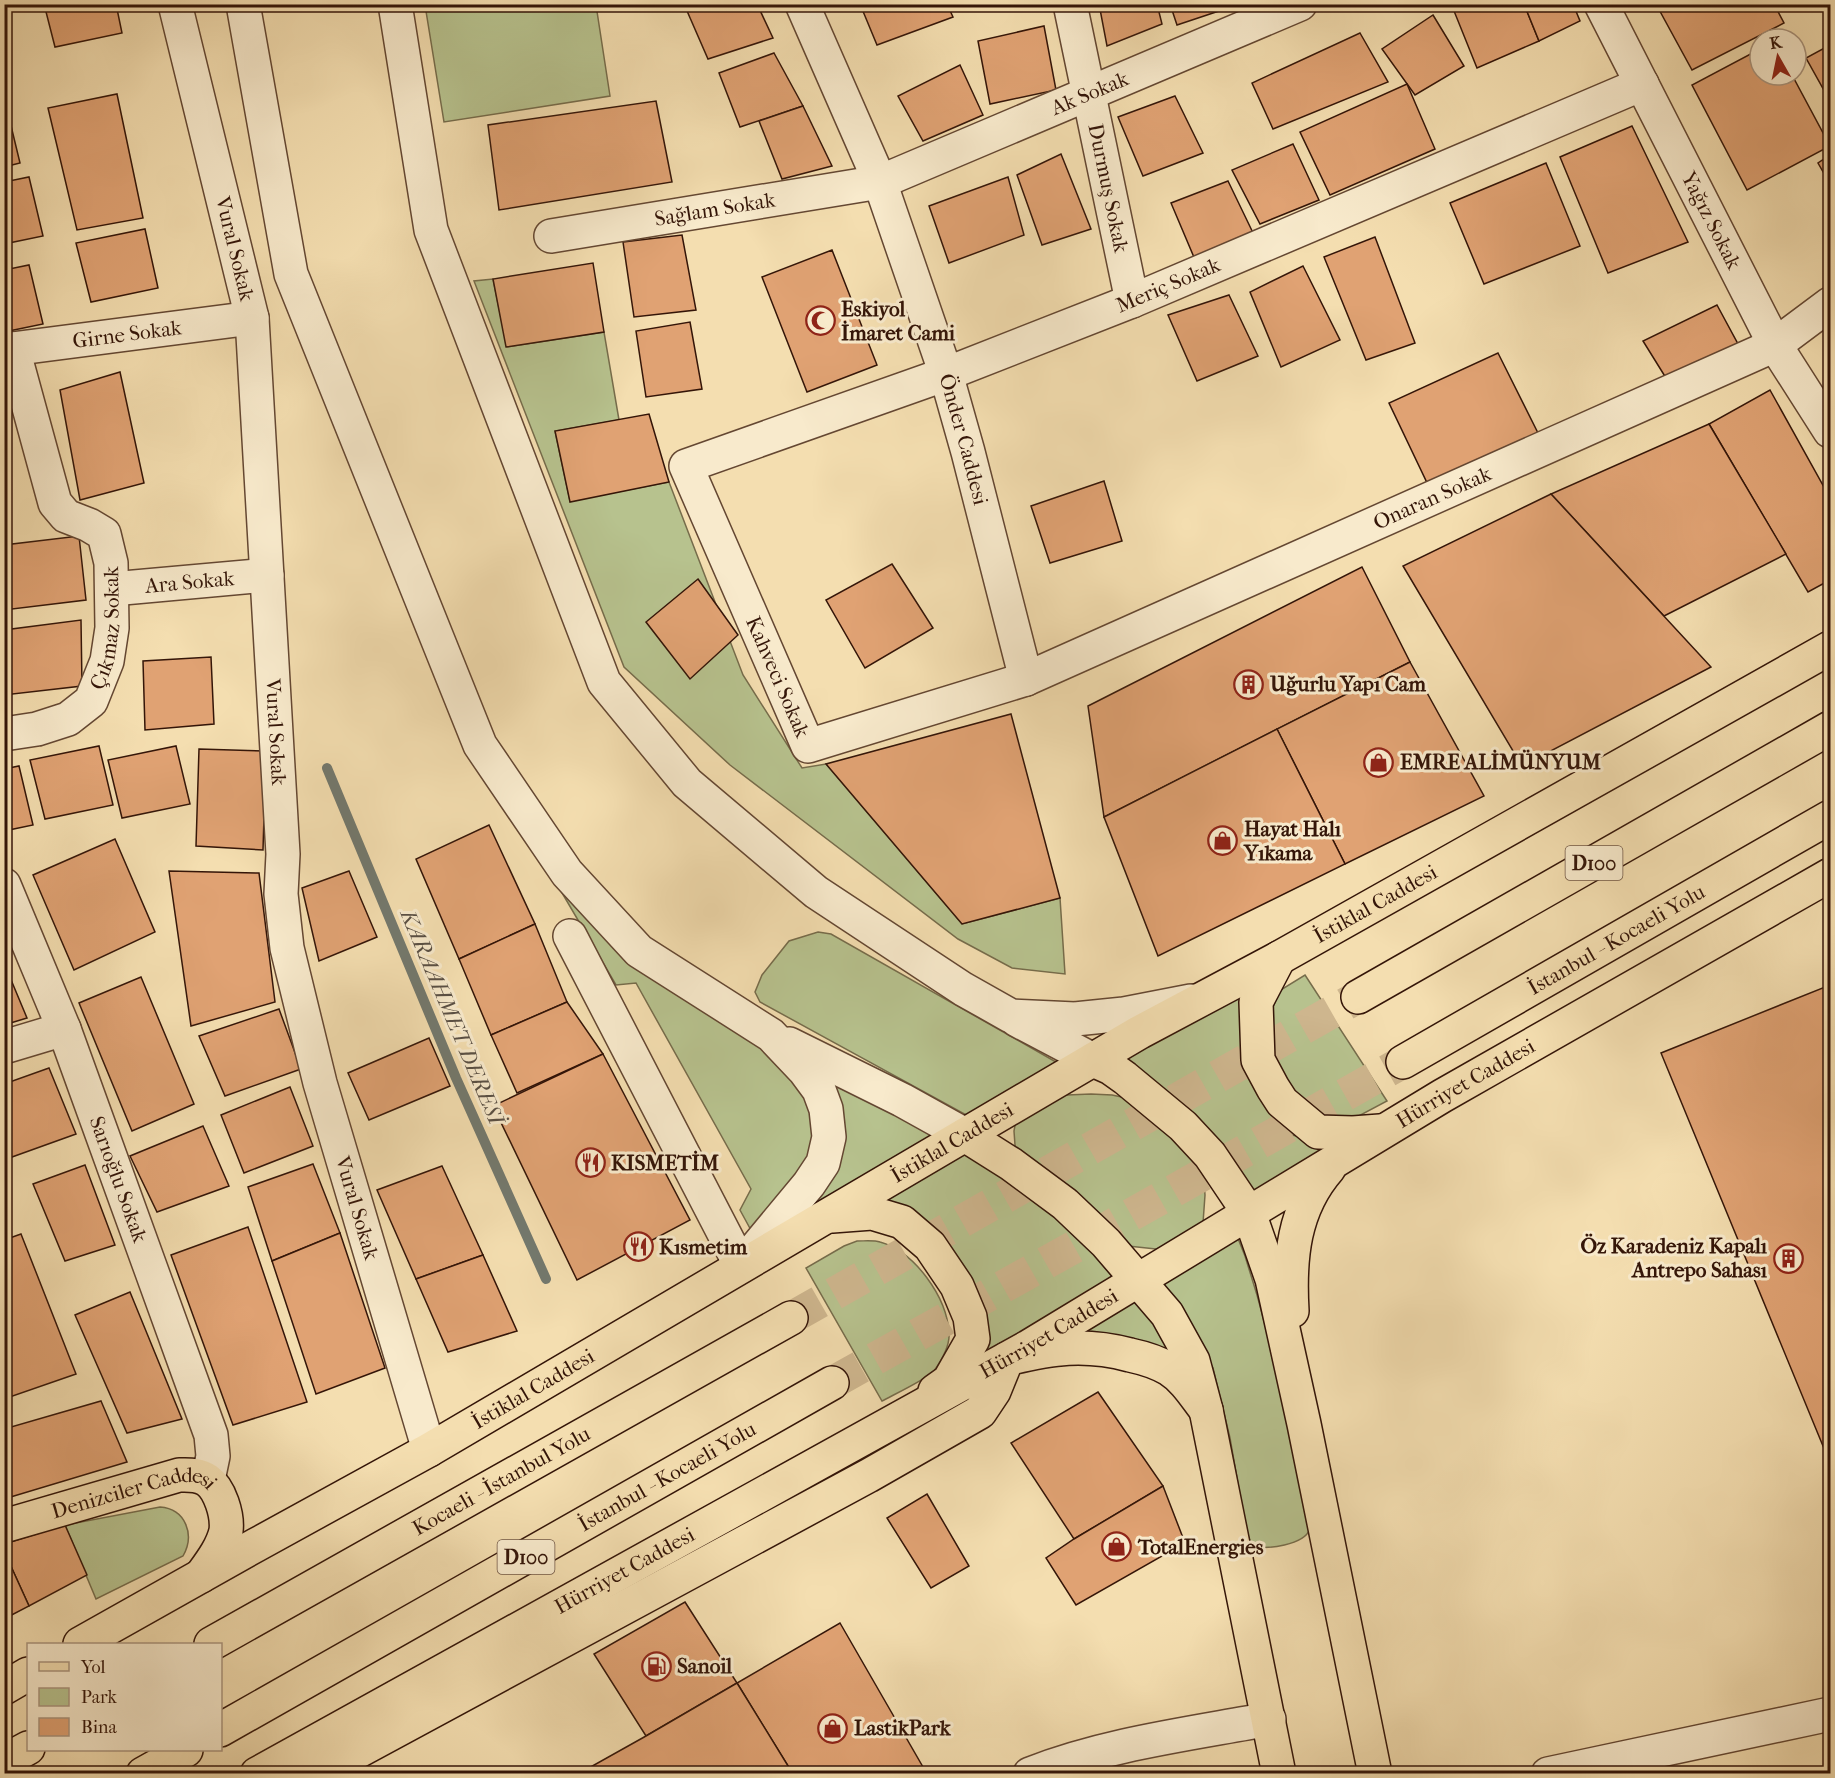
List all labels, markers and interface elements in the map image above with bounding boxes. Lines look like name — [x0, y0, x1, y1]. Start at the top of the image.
north arrow — [1748, 27, 1808, 87]
text: K — [1768, 32, 1784, 53]
street label: Ak Sokak — [1046, 66, 1132, 121]
street label: Durmuş Sokak — [1083, 121, 1134, 255]
street label: Yağız Sokak — [1676, 167, 1746, 273]
street label: Sağlam Sokak — [653, 187, 777, 231]
street label: Vural Sokak — [210, 193, 259, 304]
street label: Meriç Sokak — [1112, 252, 1224, 318]
place label: Eskiyol İmaret Cami — [841, 297, 956, 345]
mosque icon: Eskiyol İmaret Cami — [804, 305, 836, 337]
street label: Girne Sokak — [71, 315, 183, 353]
street label: Önder Caddesi — [934, 371, 993, 507]
street label: Onaran Sokak — [1369, 461, 1495, 535]
street label: Çıkmaz Sokak — [85, 566, 125, 693]
street label: Ara Sokak — [143, 566, 235, 598]
street label: Kahveci Sokak — [741, 613, 815, 741]
building icon: Uğurlu Yapı Cam — [1233, 668, 1265, 700]
place label: Uğurlu Yapı Cam — [1269, 672, 1427, 696]
street label: Vural Sokak — [261, 677, 291, 786]
shop icon: EMRE ALİMÜNYUM — [1363, 746, 1395, 778]
place label: EMRE ALİMÜNYUM — [1400, 749, 1601, 774]
place label: Hayat Halı Yıkama — [1243, 817, 1342, 865]
shop icon: Hayat Halı Yıkama — [1207, 825, 1239, 857]
road number: D100 — [1566, 846, 1622, 880]
street label: İstiklal Caddesi — [1309, 860, 1441, 948]
street label: İstanbul - Kocaeli Yolu — [1524, 879, 1709, 1000]
water label: KARAAHMET DERESİ — [394, 903, 510, 1131]
street label: Hürriyet Caddesi — [1392, 1034, 1539, 1133]
street label: İstiklal Caddesi — [887, 1097, 1017, 1188]
street label: Sarıoğlu Sokak — [85, 1113, 152, 1246]
restaurant icon: KISMETİM — [574, 1147, 606, 1179]
place label: KISMETİM — [611, 1150, 719, 1175]
street label: Vural Sokak — [330, 1152, 384, 1263]
restaurant icon: Kısmetim — [622, 1231, 654, 1263]
place label: Öz Karadeniz Kapalı Antrepo Sahası — [1580, 1233, 1768, 1282]
place label: Kısmetim — [659, 1235, 748, 1259]
building icon: Öz Karadeniz Kapalı Antrepo Sahası — [1772, 1242, 1804, 1274]
street label: Hürriyet Caddesi — [975, 1283, 1122, 1383]
street label: İstiklal Caddesi — [468, 1344, 598, 1434]
street label: İstanbul - Kocaeli Yolu — [574, 1417, 760, 1536]
street label: Kocaeli - İstanbul Yolu — [408, 1421, 595, 1540]
street label: Denizciler Caddesi — [49, 1463, 222, 1524]
street label: Hürriyet Caddesi — [550, 1522, 699, 1619]
shop icon: TotalEnergies — [1101, 1531, 1133, 1563]
place label: TotalEnergies — [1137, 1535, 1264, 1559]
road number: D100 — [498, 1540, 554, 1574]
legend — [27, 1643, 222, 1751]
fuel station icon: Sanoil — [640, 1650, 672, 1682]
place label: Sanoil — [677, 1654, 732, 1678]
text: Yol — [80, 1657, 106, 1678]
text: Park — [81, 1687, 118, 1708]
shop icon: LastikPark — [817, 1712, 849, 1744]
place label: LastikPark — [854, 1716, 952, 1740]
text: Bina — [81, 1717, 117, 1738]

